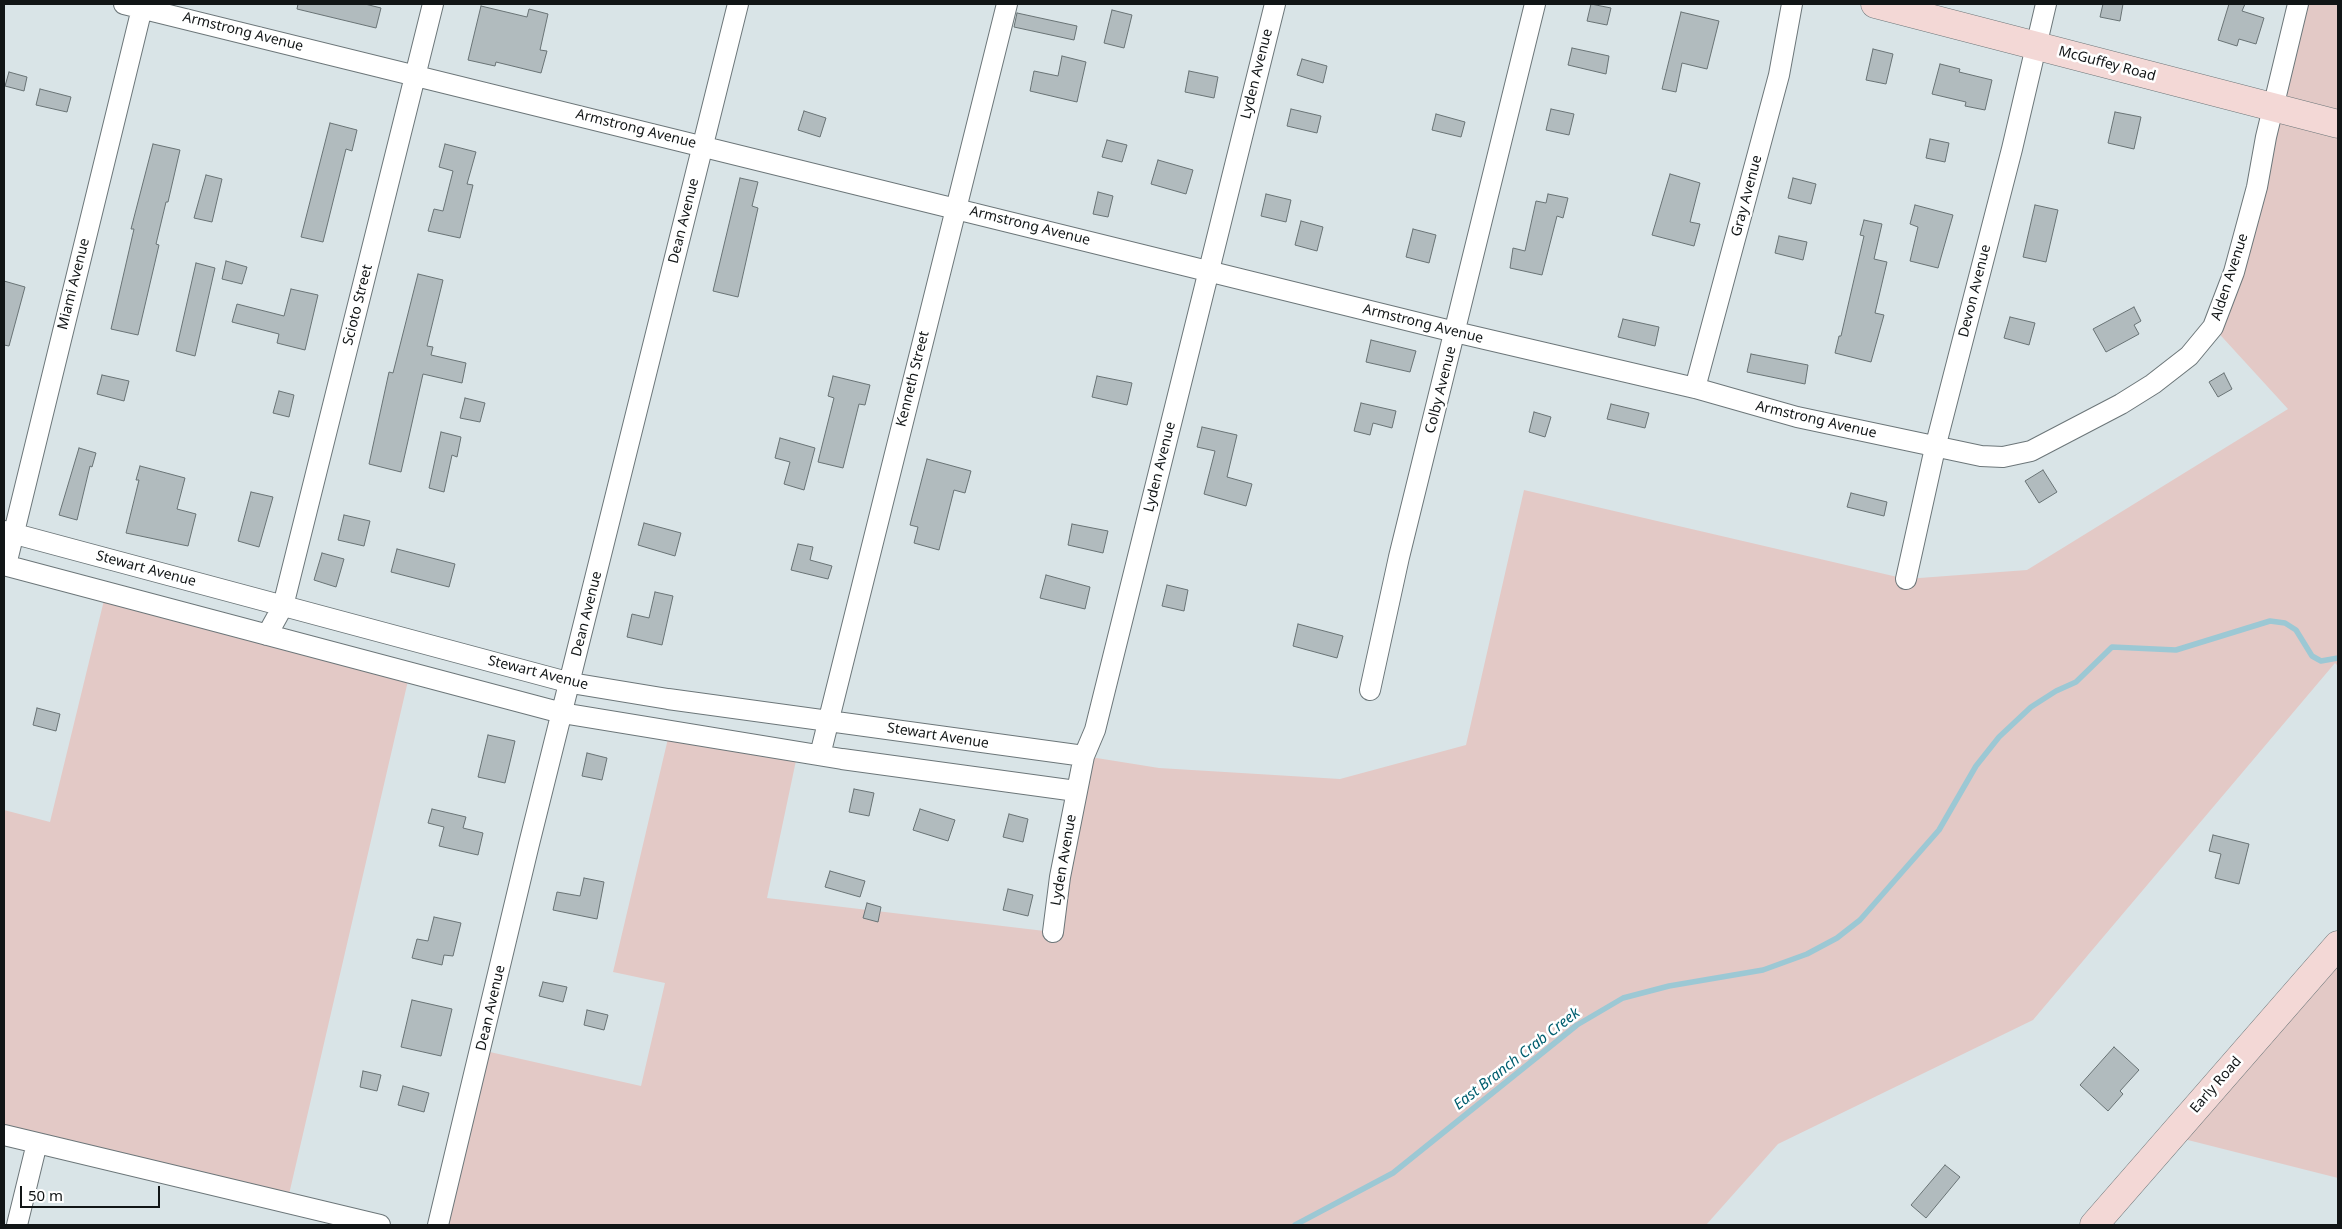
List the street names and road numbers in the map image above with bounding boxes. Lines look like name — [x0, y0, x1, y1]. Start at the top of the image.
street label: Armstrong Avenue — [181, 9, 305, 55]
street label: Lyden Avenue — [1238, 27, 1276, 121]
street label: McGuffey Road — [2057, 43, 2157, 85]
street label: Armstrong Avenue — [574, 106, 698, 152]
street label: Gray Avenue — [1728, 154, 1766, 238]
street label: Dean Avenue — [665, 177, 703, 265]
street label: Armstrong Avenue — [968, 203, 1092, 249]
street label: Alden Avenue — [2208, 231, 2252, 323]
street label: Miami Avenue — [55, 237, 93, 331]
street label: Devon Avenue — [1955, 243, 1995, 339]
street label: Scioto Street — [340, 263, 376, 347]
street label: Armstrong Avenue — [1361, 301, 1485, 347]
street label: Kenneth Street — [893, 329, 933, 429]
street label: Colby Avenue — [1422, 345, 1460, 435]
street label: Armstrong Avenue — [1754, 398, 1878, 442]
street label: Lyden Avenue — [1141, 420, 1179, 514]
street label: Stewart Avenue — [94, 548, 198, 590]
street label: Dean Avenue — [568, 570, 606, 658]
street label: Stewart Avenue — [486, 652, 590, 694]
street label: Stewart Avenue — [886, 720, 990, 752]
street label: Lyden Avenue — [1048, 813, 1080, 907]
street label: Dean Avenue — [473, 964, 509, 1052]
street label: Early Road — [2187, 1053, 2245, 1117]

